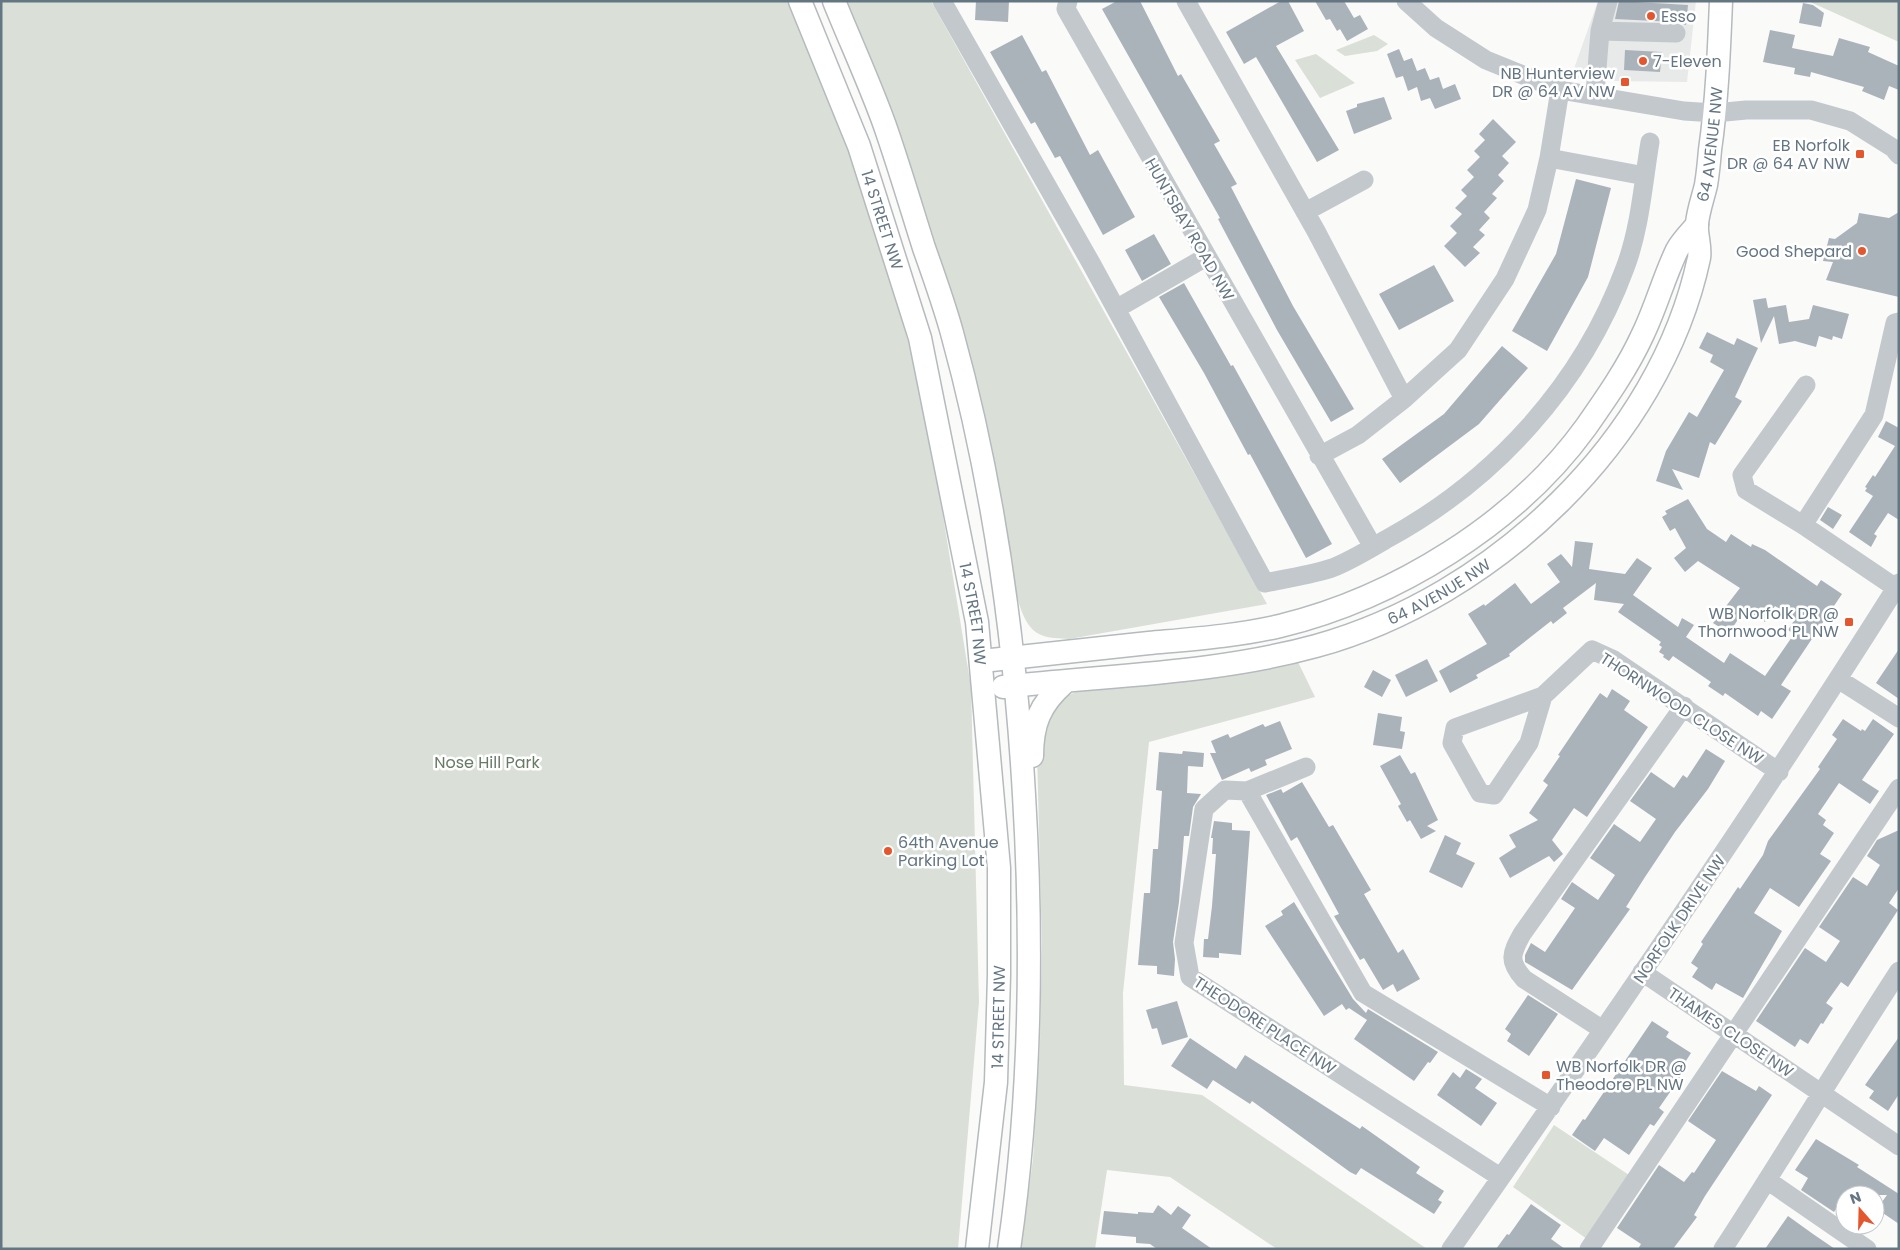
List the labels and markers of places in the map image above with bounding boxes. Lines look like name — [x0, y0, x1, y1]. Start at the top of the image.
place label: Esso — [1661, 5, 1696, 28]
marker: Esso — [1645, 10, 1657, 22]
place label: 7-Eleven — [1653, 50, 1722, 73]
marker: 7-Eleven — [1637, 55, 1649, 67]
place label: NB Hunterview DR @ 64 AV NW — [1492, 62, 1615, 103]
marker: NB Hunterview DR @ 64 AV NW — [1619, 76, 1631, 88]
place label: EB Norfolk DR @ 64 AV NW — [1727, 134, 1851, 175]
marker: EB Norfolk DR @ 64 AV NW — [1854, 148, 1866, 160]
place label: Good Shepard — [1736, 240, 1852, 263]
marker: Good Shepard — [1856, 245, 1868, 257]
place label: WB Norfolk DR @ Thornwood PL NW — [1698, 602, 1839, 643]
marker: WB Norfolk DR @ Thornwood PL NW — [1843, 616, 1855, 628]
place label: 64th Avenue Parking Lot — [898, 831, 999, 872]
marker: 64th Avenue Parking Lot — [882, 845, 894, 857]
place label: WB Norfolk DR @ Theodore PL NW — [1556, 1055, 1687, 1096]
marker: WB Norfolk DR @ Theodore PL NW — [1540, 1069, 1552, 1081]

